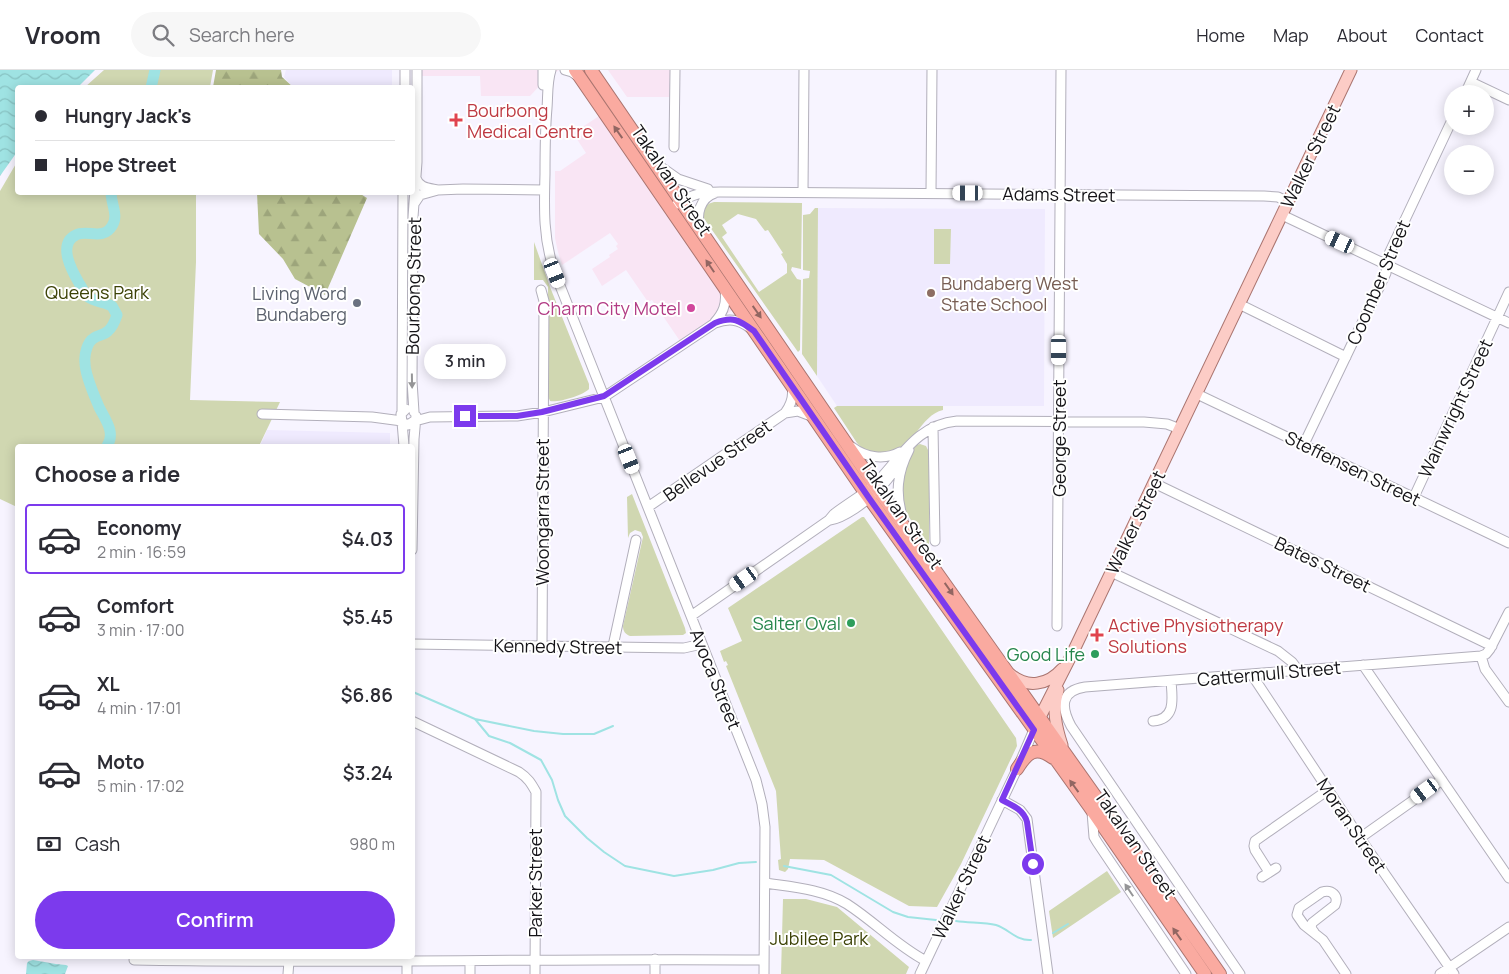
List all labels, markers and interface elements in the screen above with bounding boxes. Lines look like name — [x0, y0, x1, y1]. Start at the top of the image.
search box — [131, 12, 481, 57]
text: Vroom — [25, 18, 101, 51]
icon: search — [149, 21, 177, 49]
text: Search here — [189, 22, 295, 48]
text: Home — [1196, 23, 1245, 47]
text: Map — [1273, 23, 1309, 47]
text: About — [1337, 23, 1387, 47]
text: Contact — [1415, 23, 1484, 47]
map controls — [1444, 85, 1494, 195]
button: + — [1444, 85, 1494, 135]
place label: Bourbong Medical Centre — [467, 98, 593, 143]
street label: Walker Street — [1275, 100, 1345, 212]
text: Hungry Jack's — [65, 103, 191, 129]
marker: Bourbong Medical Centre — [449, 113, 463, 127]
street label: Takalvan Street — [626, 120, 718, 240]
one-way arrow — [613, 125, 623, 139]
button: − — [1444, 145, 1494, 195]
text: Hope Street — [65, 152, 177, 178]
street label: Adams Street — [1002, 181, 1116, 207]
car — [953, 186, 983, 201]
street label: Coomber Street — [1341, 216, 1415, 348]
street label: Bourbong Street — [400, 217, 426, 355]
car — [1323, 229, 1356, 255]
car — [542, 256, 567, 290]
one-way arrow — [705, 259, 715, 273]
place label: Bundaberg West State School — [941, 271, 1079, 316]
park label: Queens Park — [45, 280, 150, 304]
place label: Living Word Bundaberg — [252, 281, 347, 326]
marker: Bundaberg West State School — [925, 287, 937, 299]
place label: Charm City Motel — [538, 296, 681, 320]
marker: Living Word Bundaberg — [351, 297, 363, 309]
marker: Charm City Motel — [685, 302, 697, 314]
one-way arrow — [752, 305, 762, 319]
car — [1051, 335, 1066, 365]
street label: Wainwright Street — [1412, 335, 1498, 481]
callout: 3 min — [424, 344, 506, 378]
text: 3 min — [445, 350, 485, 372]
one-way arrow — [409, 373, 417, 389]
street label: George Street — [1047, 379, 1071, 497]
route end — [454, 405, 476, 427]
street label: Bellevue Street — [658, 414, 776, 506]
street label: Steffensen Street — [1281, 425, 1425, 511]
street label: Woongarra Street — [530, 438, 554, 586]
car — [616, 442, 641, 476]
street label: Takalvan Street — [855, 455, 949, 573]
text: Choose a ride — [35, 459, 180, 489]
street label: Walker Street — [1100, 466, 1170, 578]
text: Economy — [97, 515, 181, 541]
icon: car — [37, 517, 82, 562]
text: $4.03 — [342, 526, 393, 552]
street label: Bates Street — [1271, 530, 1375, 598]
text: 2 min · 16:59 — [97, 541, 186, 563]
car — [727, 564, 760, 594]
one-way arrow — [944, 583, 954, 596]
text: Comfort — [97, 593, 174, 619]
icon: car — [37, 595, 82, 640]
text: $5.45 — [342, 604, 393, 630]
place label: Salter Oval — [752, 611, 841, 635]
place label: Active Physiotherapy Solutions — [1108, 613, 1284, 658]
marker: Salter Oval — [845, 617, 857, 629]
text: 3 min · 17:00 — [97, 619, 184, 641]
street label: Avoca Street — [685, 625, 747, 733]
marker: Active Physiotherapy Solutions — [1090, 628, 1104, 642]
street label: Kennedy Street — [493, 633, 623, 659]
place label: Good Life — [1007, 642, 1085, 666]
marker: Good Life — [1089, 648, 1101, 660]
street label: Cattermull Street — [1196, 655, 1342, 691]
text: XL — [97, 671, 120, 697]
icon: car — [37, 673, 82, 718]
text: $6.86 — [341, 682, 393, 708]
text: 4 min · 17:01 — [97, 697, 182, 719]
text: Moto — [97, 749, 144, 775]
icon: car — [37, 751, 82, 796]
text: $3.24 — [343, 760, 393, 786]
street label: Moran Street — [1312, 773, 1392, 877]
text: 5 min · 17:02 — [97, 775, 184, 797]
car — [1408, 776, 1441, 806]
one-way arrow — [1069, 780, 1080, 793]
street label: Takalvan Street — [1089, 785, 1183, 903]
street label: Parker Street — [523, 828, 547, 938]
icon: cash — [35, 830, 63, 858]
text: Cash — [75, 831, 120, 857]
street label: Walker Street — [926, 831, 996, 943]
text: 980 m — [349, 833, 395, 855]
route start — [1022, 853, 1044, 875]
one-way arrow — [1124, 883, 1134, 897]
button: Confirm — [35, 891, 395, 949]
park label: Jubilee Park — [770, 926, 869, 950]
one-way arrow — [1172, 927, 1182, 941]

